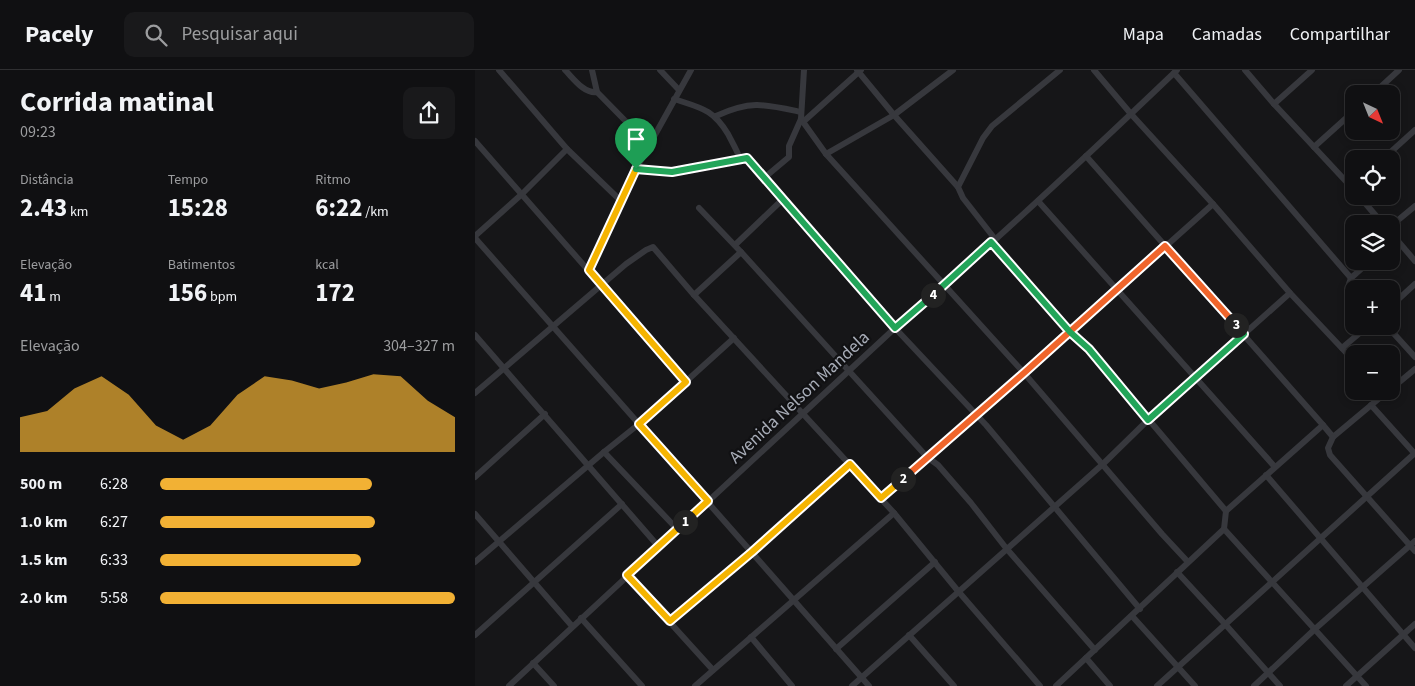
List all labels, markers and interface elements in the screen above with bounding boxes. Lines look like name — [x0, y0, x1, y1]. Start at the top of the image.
search box — [124, 12, 474, 57]
text: Pacely — [25, 17, 94, 52]
icon: search — [142, 21, 170, 49]
text: Pesquisar aqui — [182, 21, 298, 48]
text: Mapa — [1123, 22, 1164, 47]
text: Camadas — [1192, 22, 1262, 47]
text: Compartilhar — [1290, 22, 1390, 47]
text: Corrida matinal — [20, 82, 214, 122]
north arrow — [1345, 85, 1400, 140]
map controls — [1345, 85, 1400, 400]
button: share — [403, 87, 455, 139]
pin — [615, 118, 657, 169]
text: 09:23 — [20, 121, 56, 143]
icon: arrive — [622, 125, 650, 153]
button: locate — [1345, 150, 1400, 205]
text: Distância — [20, 170, 74, 190]
text: Tempo — [168, 170, 208, 190]
text: Ritmo — [315, 170, 351, 190]
text: 2.43 — [20, 190, 67, 226]
text: 15:28 — [168, 190, 228, 226]
text: 6:22 — [315, 190, 362, 226]
text: km — [67, 202, 88, 222]
text: /km — [362, 202, 389, 222]
button: layers — [1345, 215, 1400, 270]
text: Elevação — [20, 255, 72, 275]
text: Batimentos — [168, 255, 235, 275]
text: kcal — [315, 255, 339, 275]
text: 41 — [20, 275, 46, 311]
text: 156 — [168, 275, 207, 311]
text: 172 — [315, 275, 355, 311]
button: + — [1345, 280, 1400, 335]
pin: 4 — [921, 282, 945, 308]
text: 4 — [930, 285, 937, 305]
text: m — [46, 287, 61, 307]
text: bpm — [207, 287, 237, 307]
pin: 3 — [1223, 312, 1249, 338]
text: 3 — [1233, 315, 1240, 335]
street label: Avenida Nelson Mandela — [723, 325, 875, 469]
text: Elevação — [20, 335, 80, 357]
text: 304–327 m — [383, 335, 455, 357]
button: − — [1345, 345, 1400, 400]
pin: 2 — [891, 466, 915, 492]
text: 2 — [900, 469, 907, 489]
text: 500 m — [20, 473, 62, 495]
text: 6:28 — [100, 473, 128, 495]
pin: 1 — [673, 510, 697, 534]
text: 1.0 km — [20, 511, 67, 533]
text: 6:27 — [100, 511, 128, 533]
text: 1 — [682, 512, 689, 532]
text: 1.5 km — [20, 549, 67, 571]
text: 6:33 — [100, 549, 128, 571]
text: 2.0 km — [20, 587, 67, 609]
text: 5:58 — [100, 587, 128, 609]

